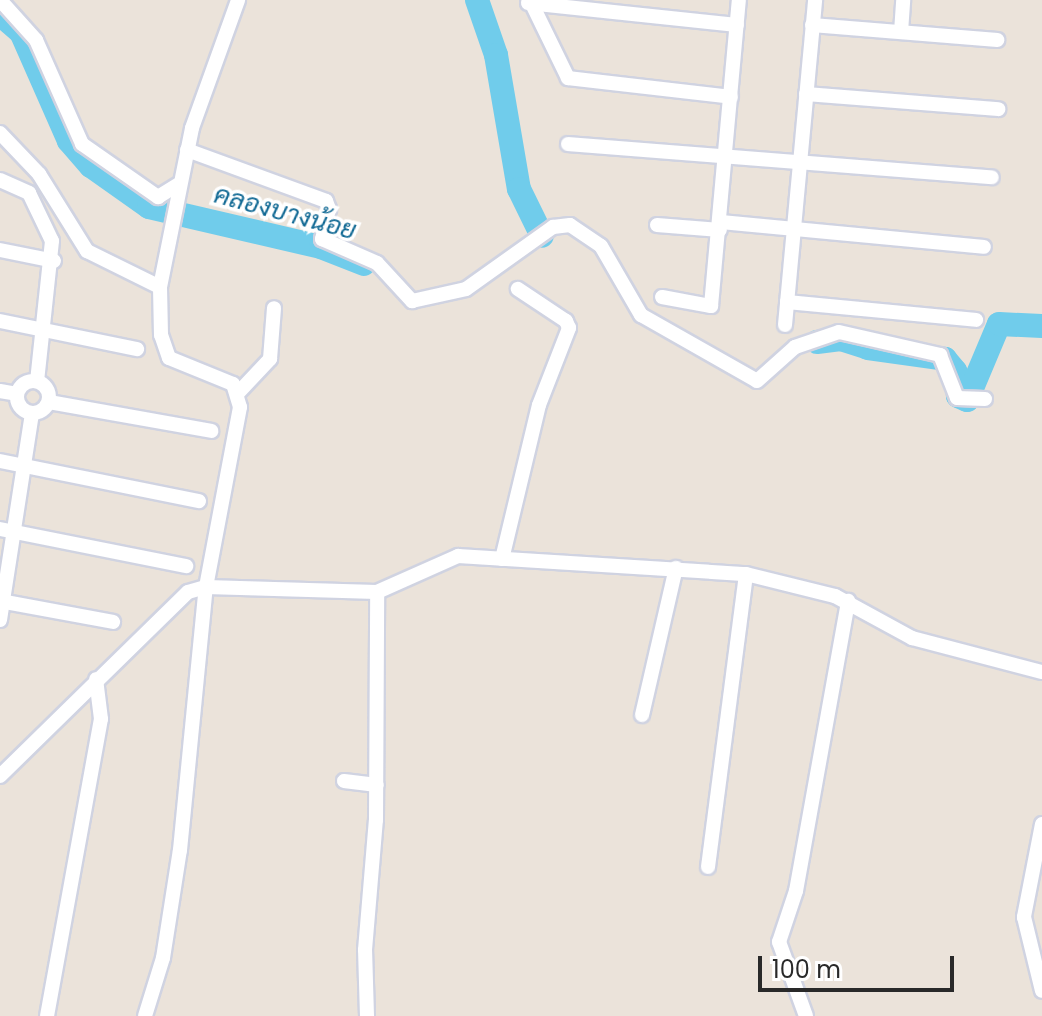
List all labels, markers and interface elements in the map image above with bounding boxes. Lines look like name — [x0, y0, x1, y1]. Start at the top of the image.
water label: คลองบางน้อย — [211, 179, 359, 247]
scale bar — [762, 940, 958, 990]
text: 100 m — [772, 953, 841, 986]

